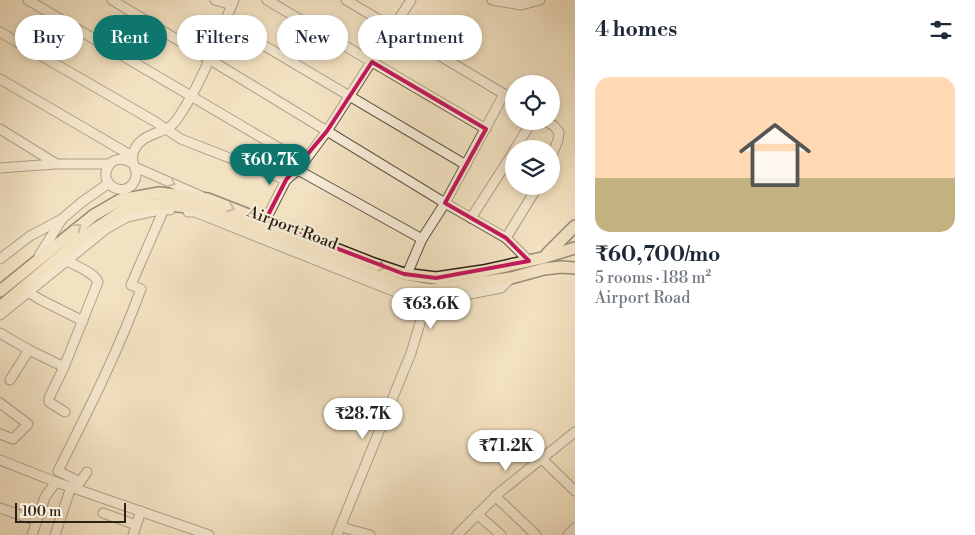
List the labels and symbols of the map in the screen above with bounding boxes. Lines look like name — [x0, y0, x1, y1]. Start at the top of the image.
pin: ₹60.7K — [229, 144, 311, 186]
one-way arrow — [167, 178, 175, 188]
street label: Airport Road — [244, 201, 341, 254]
one-way arrow — [226, 202, 235, 212]
one-way arrow — [73, 224, 82, 233]
one-way arrow — [378, 261, 386, 271]
pin: ₹63.6K — [390, 288, 472, 330]
pin: ₹28.7K — [322, 398, 404, 440]
pin: ₹71.2K — [465, 430, 547, 472]
scale bar — [15, 500, 126, 523]

